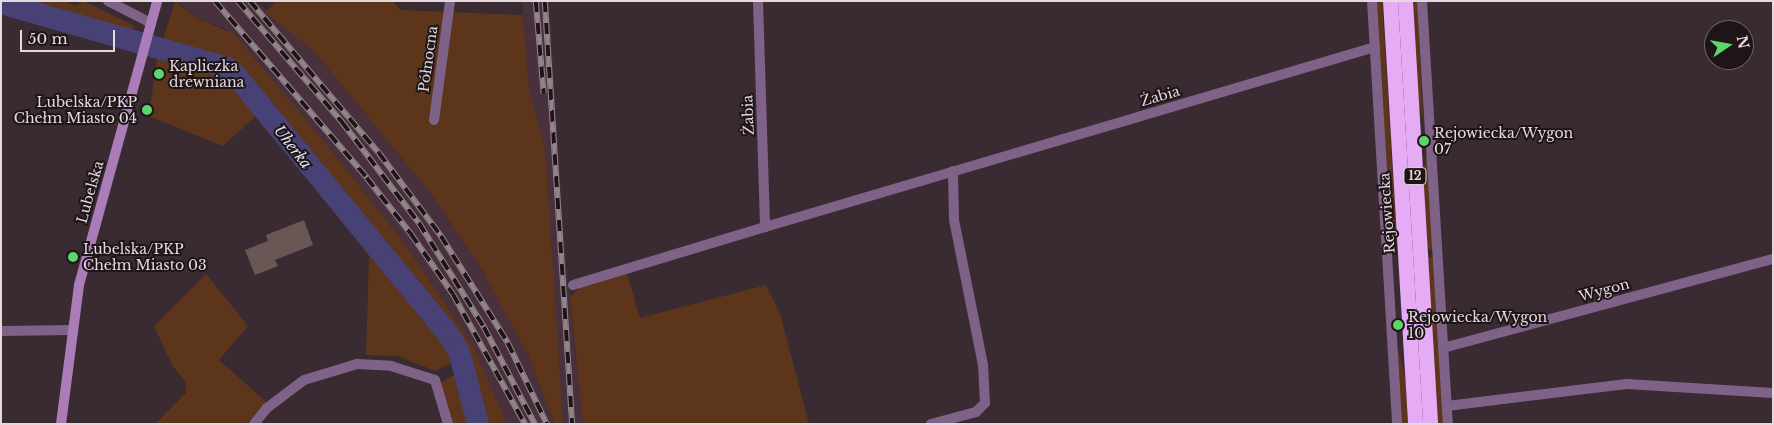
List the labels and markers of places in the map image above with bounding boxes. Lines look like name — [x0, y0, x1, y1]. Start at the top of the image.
place label: Kapliczka drewniana — [169, 58, 244, 90]
marker: Kapliczka drewniana — [153, 68, 165, 80]
place label: Lubelska/PKP Chełm Miasto 04 — [14, 94, 137, 126]
marker: Lubelska/PKP Chełm Miasto 04 — [141, 104, 153, 116]
place label: Rejowiecka/Wygon 07 — [1434, 125, 1573, 158]
marker: Rejowiecka/Wygon 07 — [1418, 135, 1430, 147]
place label: Lubelska/PKP Chełm Miasto 03 — [83, 241, 207, 274]
marker: Lubelska/PKP Chełm Miasto 03 — [67, 251, 79, 263]
place label: Rejowiecka/Wygon 10 — [1408, 309, 1547, 342]
marker: Rejowiecka/Wygon 10 — [1392, 319, 1404, 331]

